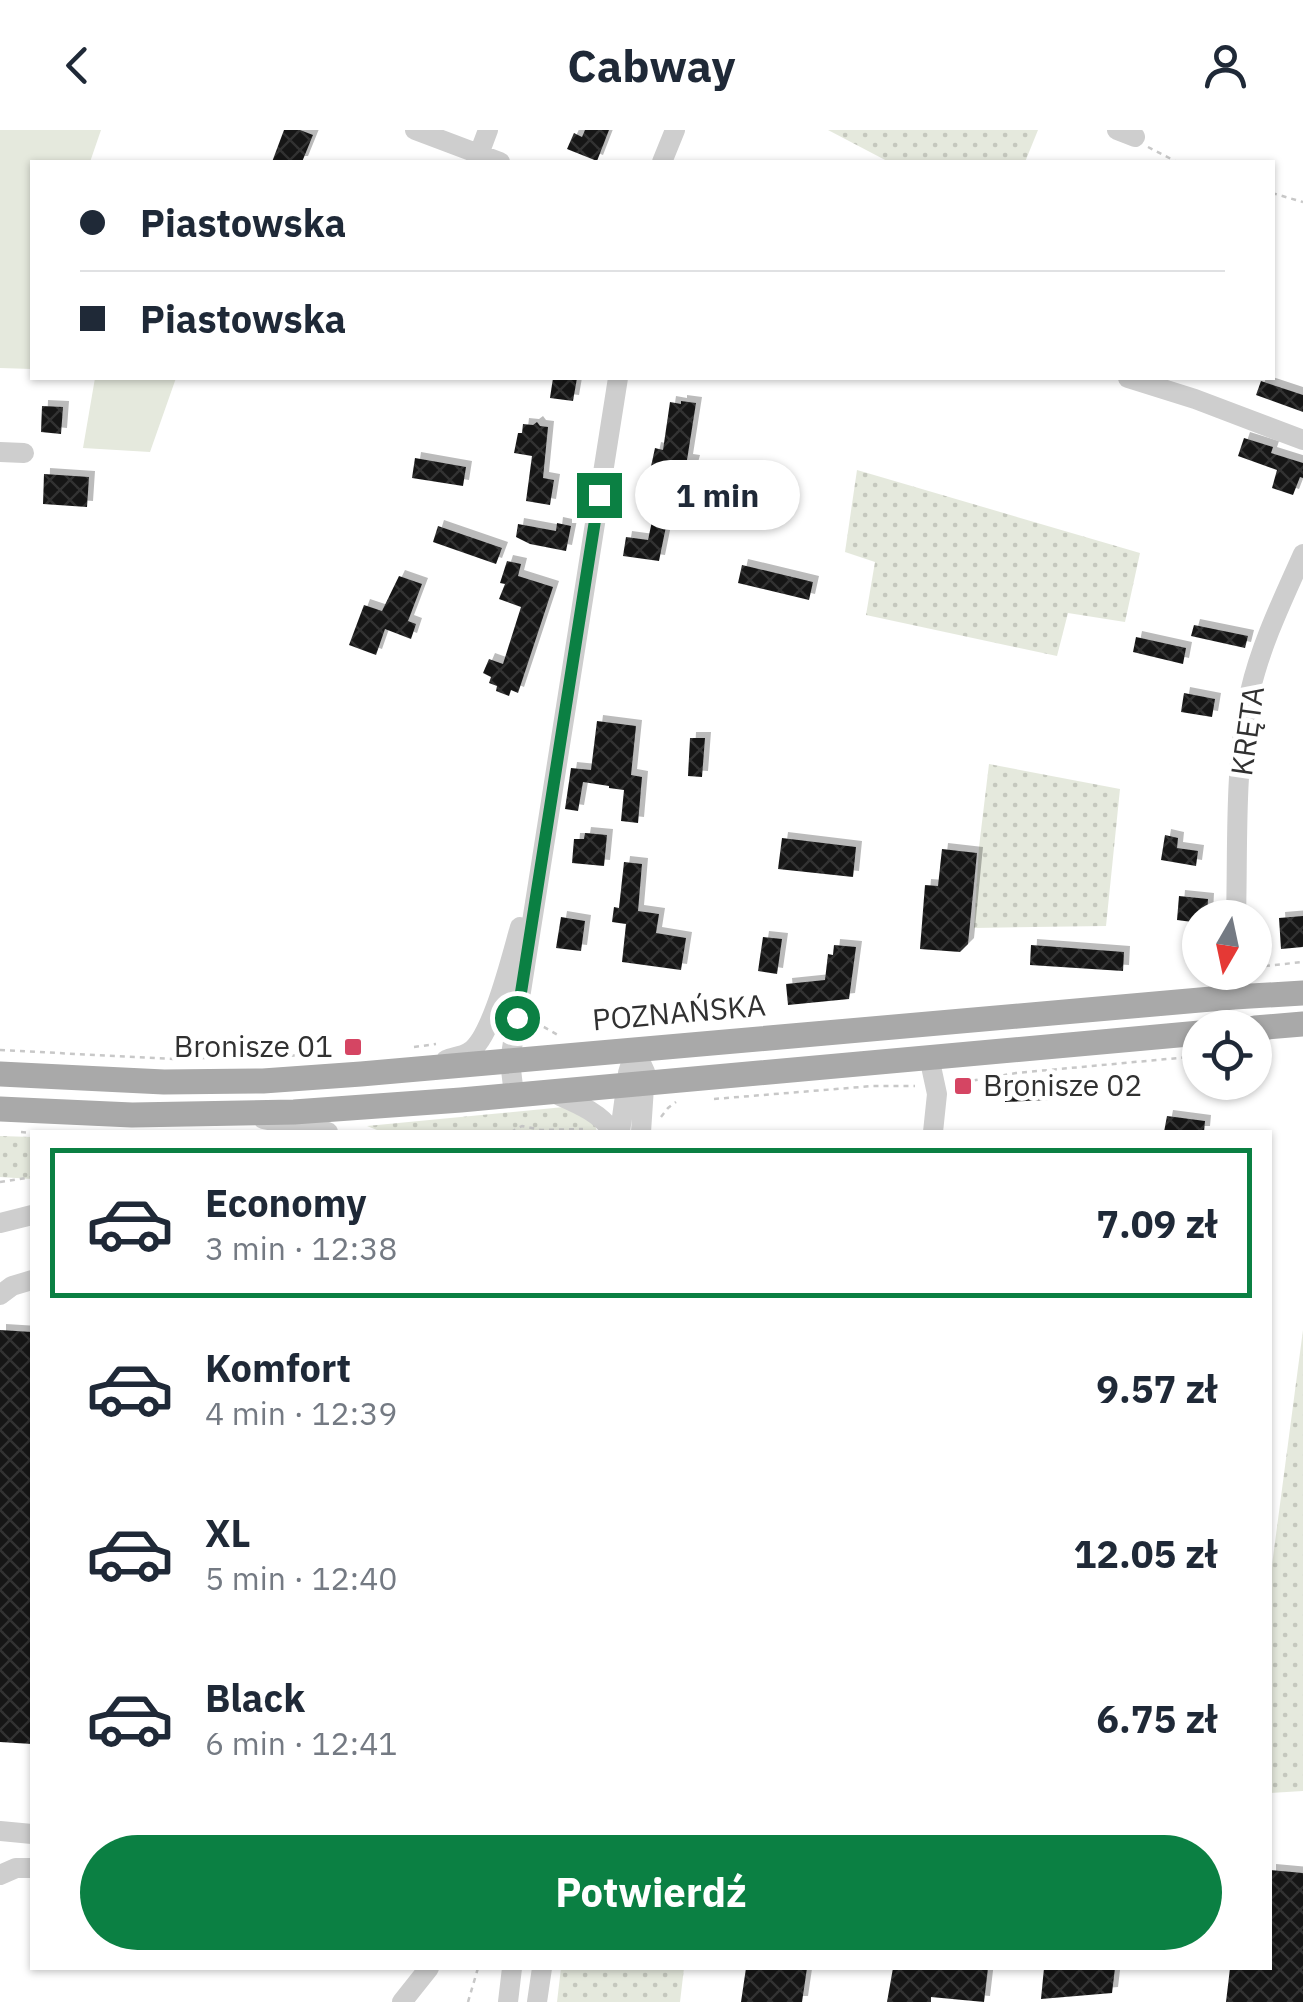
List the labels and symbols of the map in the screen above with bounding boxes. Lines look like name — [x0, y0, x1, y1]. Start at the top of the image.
callout: 1 min — [634, 460, 799, 530]
route end — [577, 473, 622, 518]
street label: KRĘTA — [1221, 683, 1272, 778]
north arrow — [1182, 900, 1272, 990]
street label: POZNAŃSKA — [591, 985, 767, 1039]
route start — [495, 996, 540, 1041]
place label: Bronisze 01 — [174, 1026, 333, 1065]
marker: Bronisze 01 — [342, 1036, 364, 1058]
place label: Bronisze 02 — [983, 1065, 1142, 1104]
marker: Bronisze 02 — [952, 1075, 974, 1097]

